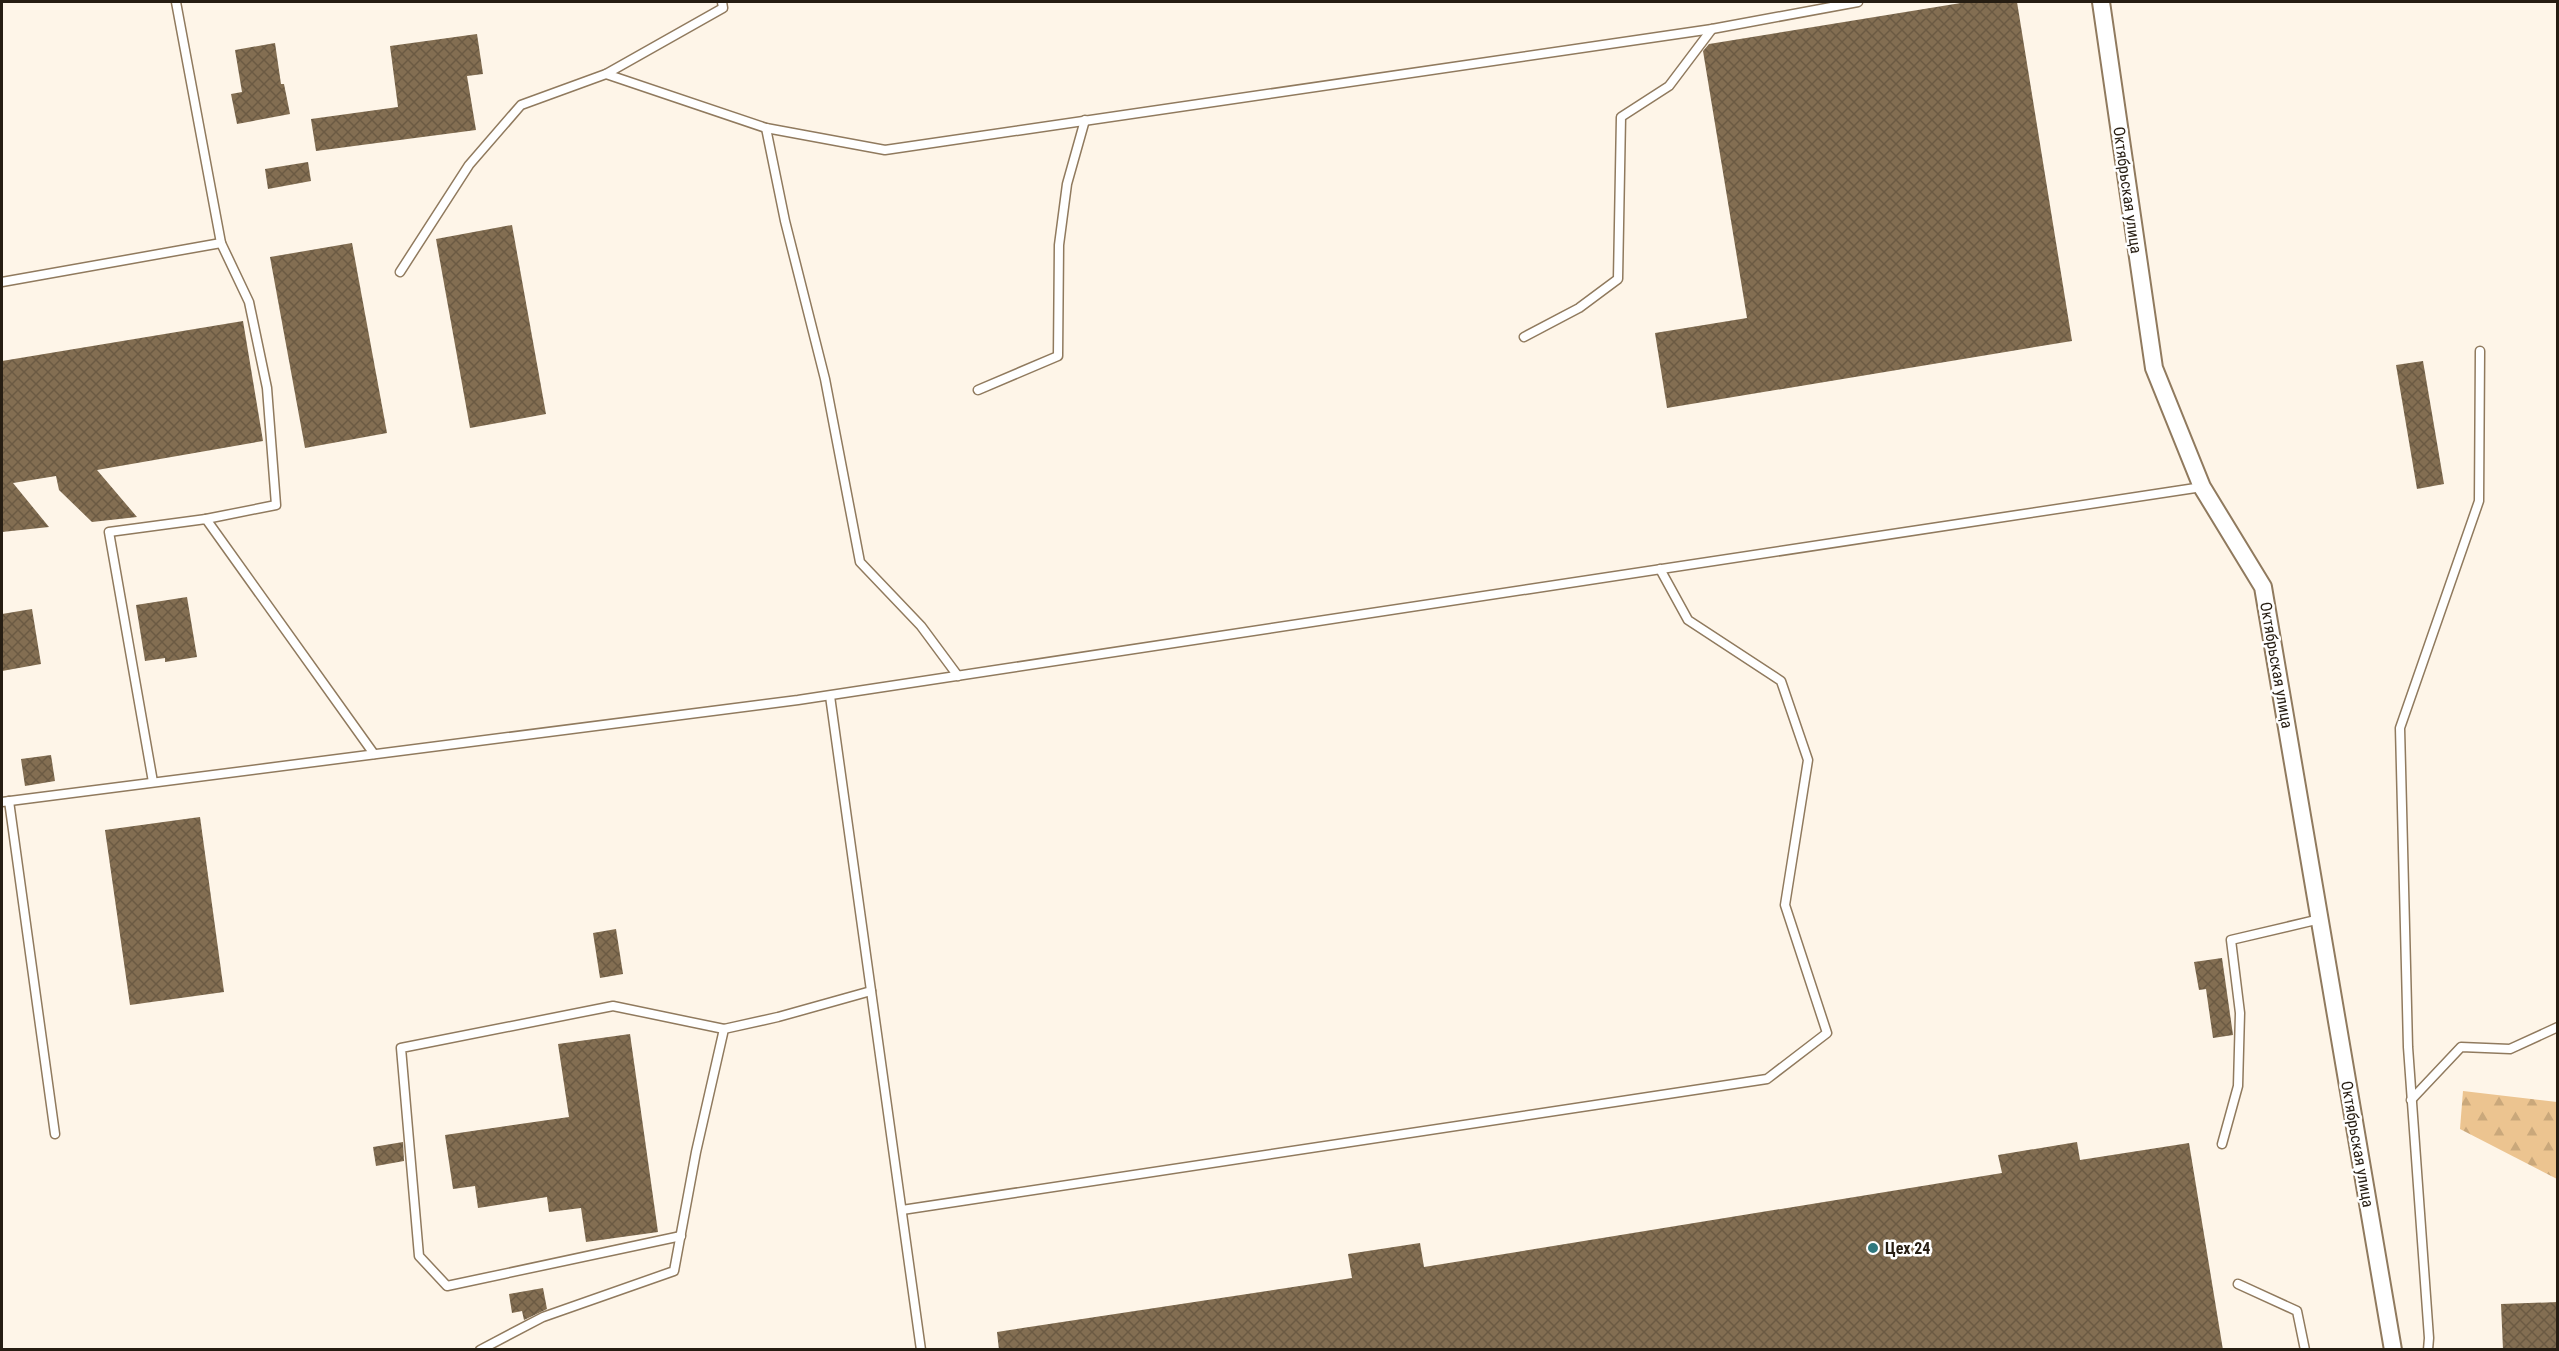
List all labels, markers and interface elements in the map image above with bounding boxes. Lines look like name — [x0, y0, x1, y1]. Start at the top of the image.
street label: Октябрьская улица — [2109, 125, 2146, 255]
street label: Октябрьская улица — [2256, 600, 2297, 730]
street label: Октябрьская улица — [2337, 1079, 2378, 1209]
place label: Цех 24 — [1885, 1239, 1930, 1258]
marker: Цех 24 — [1866, 1241, 1880, 1255]

